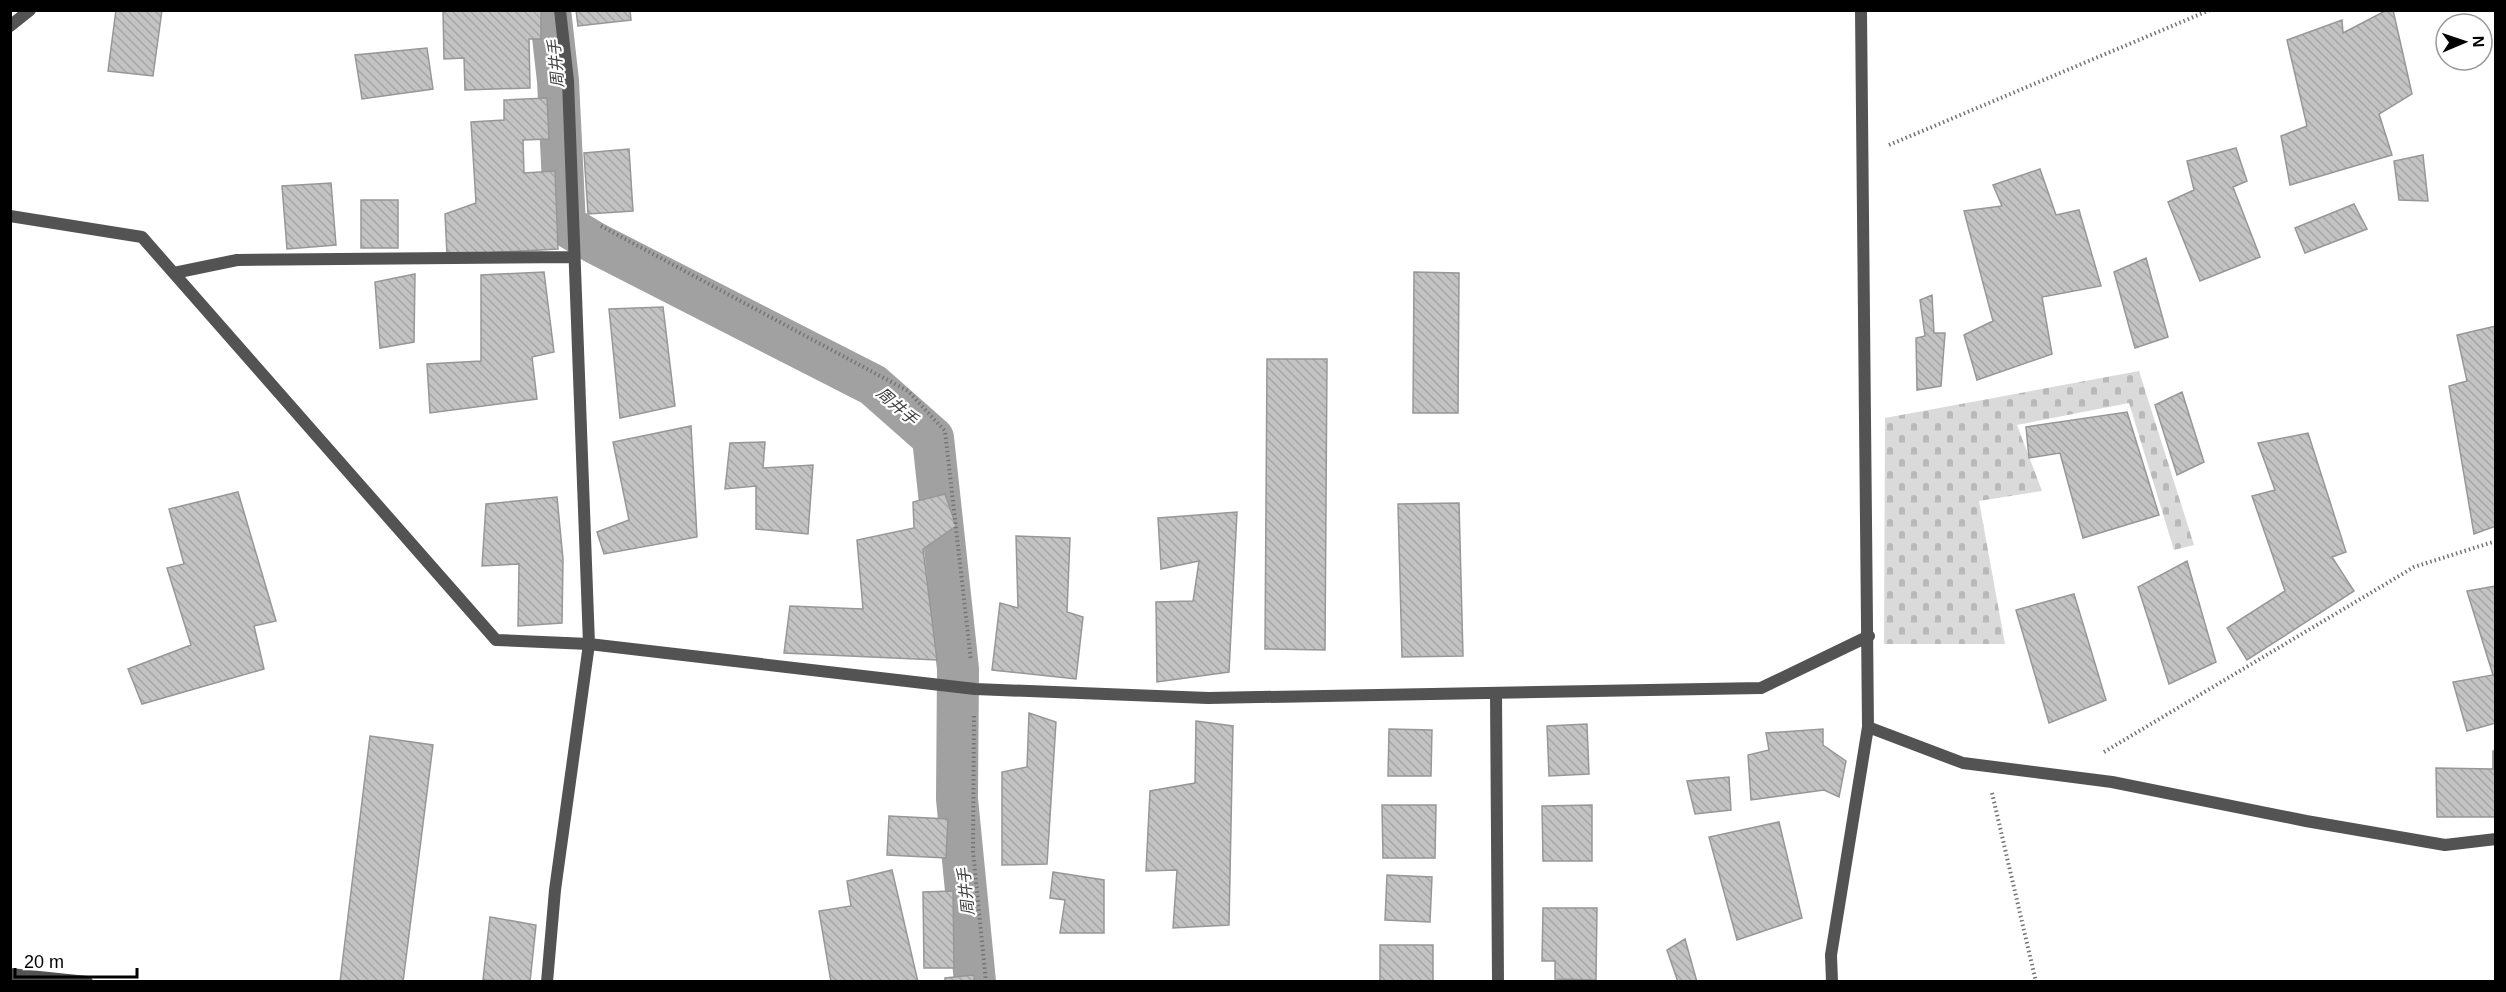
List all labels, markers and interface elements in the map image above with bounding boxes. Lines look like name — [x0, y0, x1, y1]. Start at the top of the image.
north arrow — [2434, 12, 2494, 72]
text: N — [2470, 35, 2487, 48]
water label: 周井手 — [545, 38, 567, 89]
water label: 周井手 — [873, 384, 921, 429]
water label: 周井手 — [955, 866, 977, 917]
scale bar — [15, 941, 136, 979]
text: 20 m — [24, 952, 64, 972]

